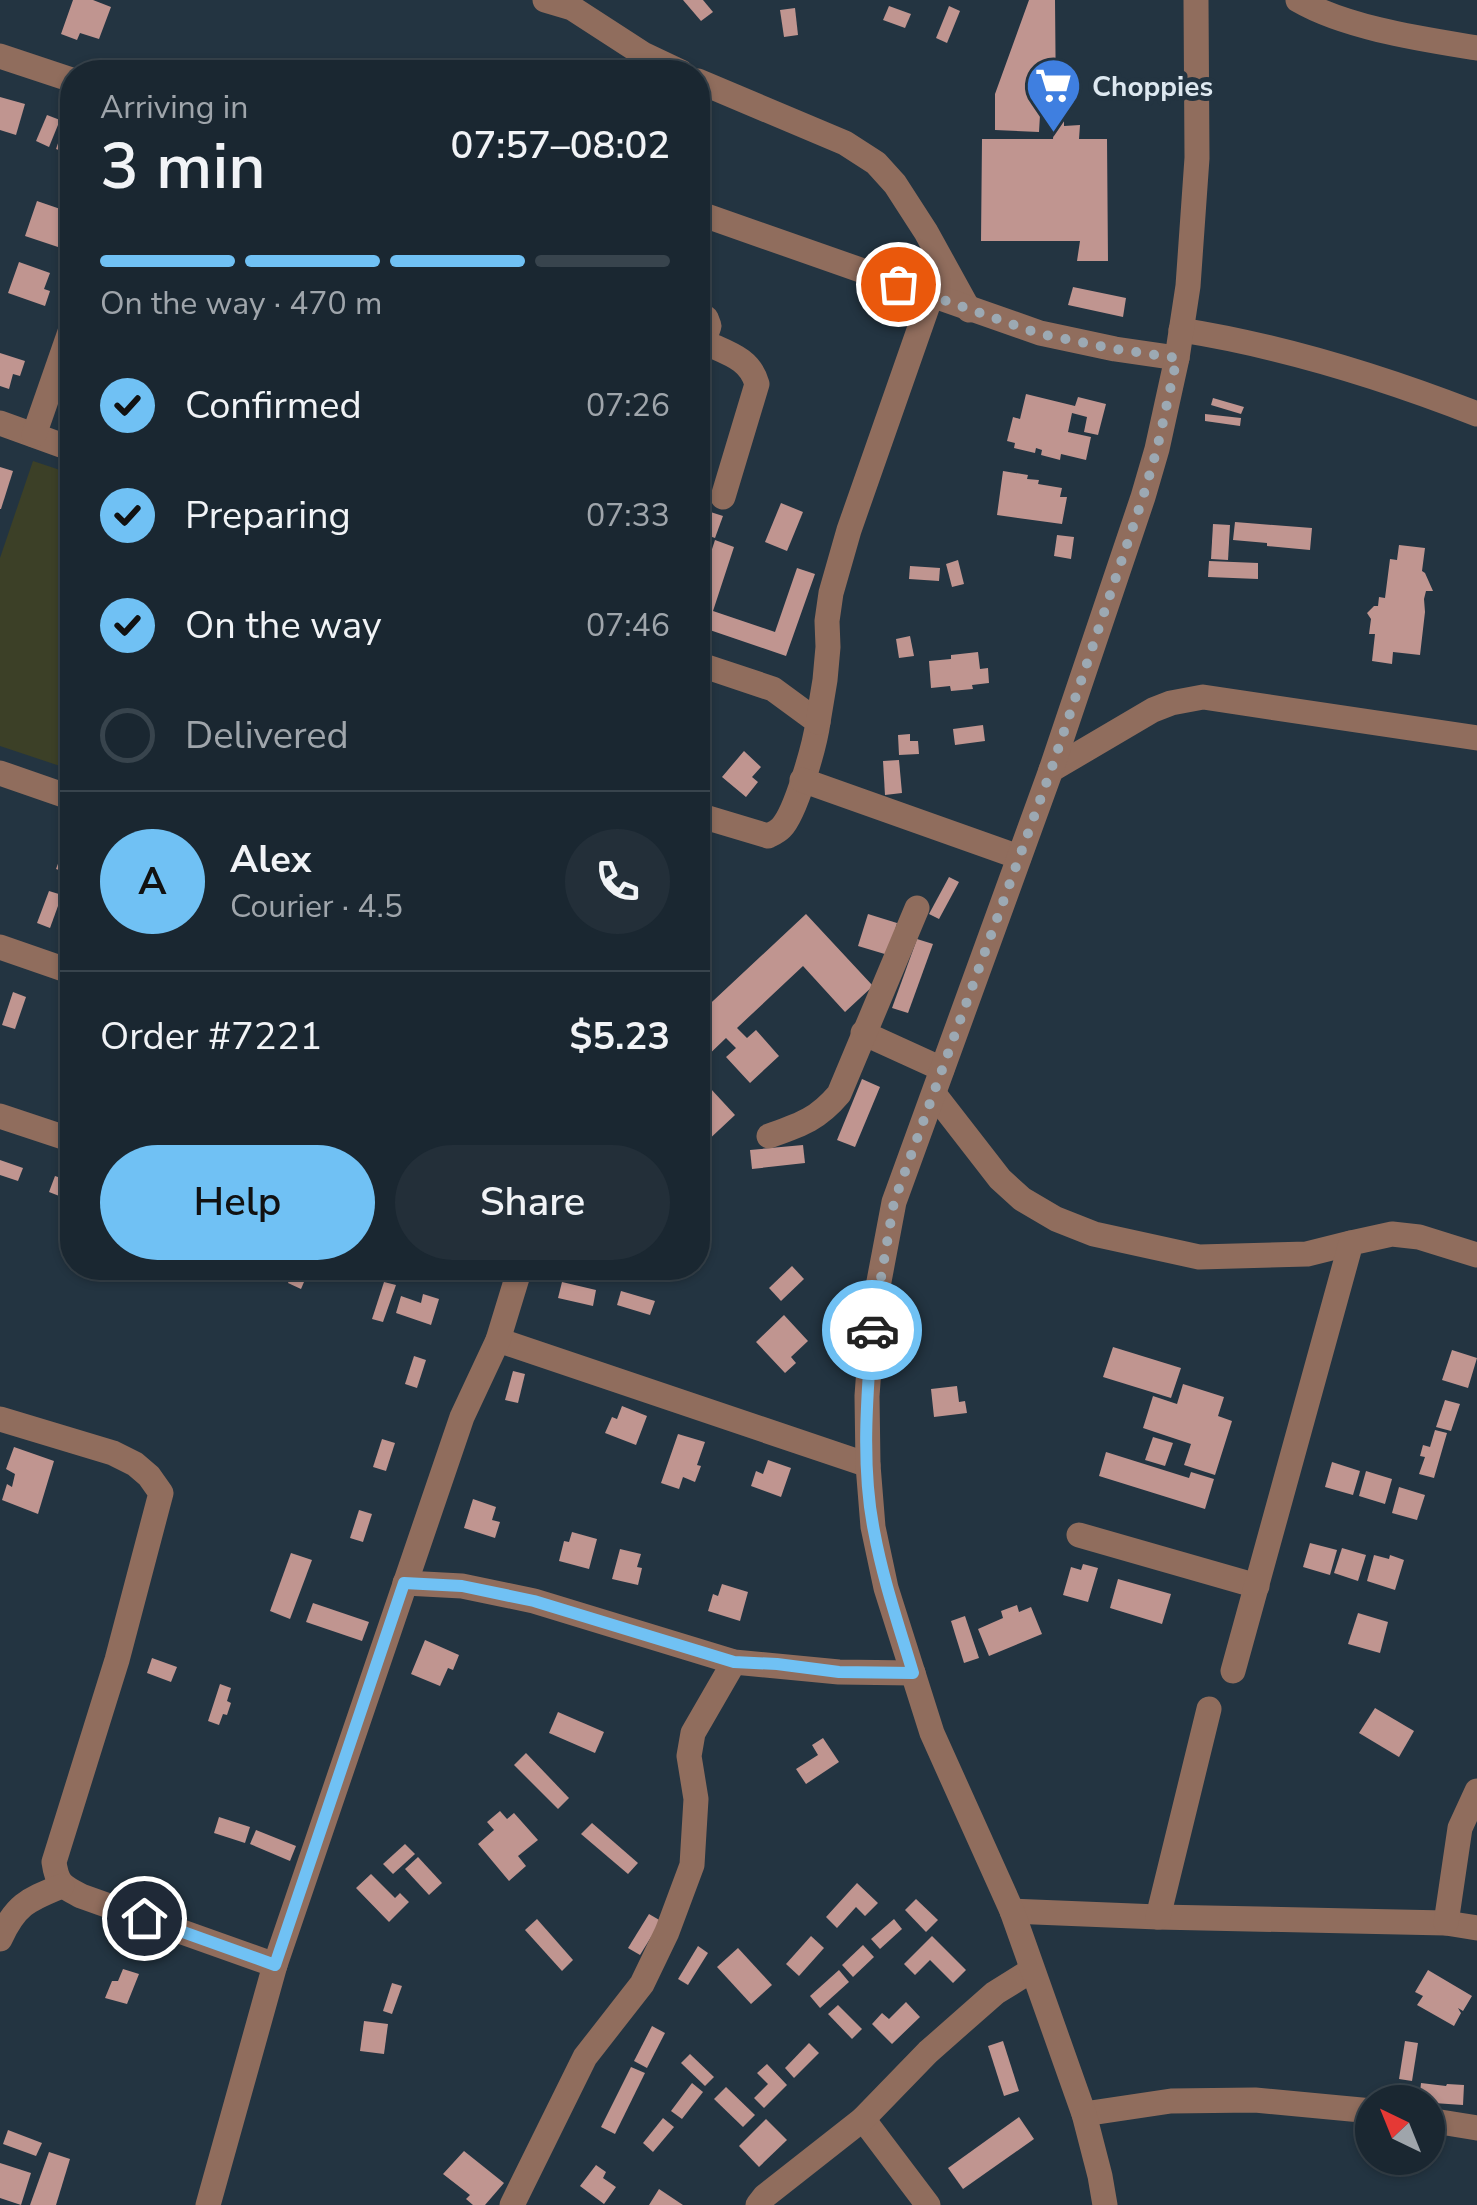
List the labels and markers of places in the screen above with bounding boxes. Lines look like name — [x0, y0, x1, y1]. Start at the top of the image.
supermarket icon: Choppies — [1023, 56, 1083, 135]
place label: Choppies — [1092, 68, 1213, 106]
pin — [856, 242, 941, 327]
pin — [102, 1876, 187, 1961]

